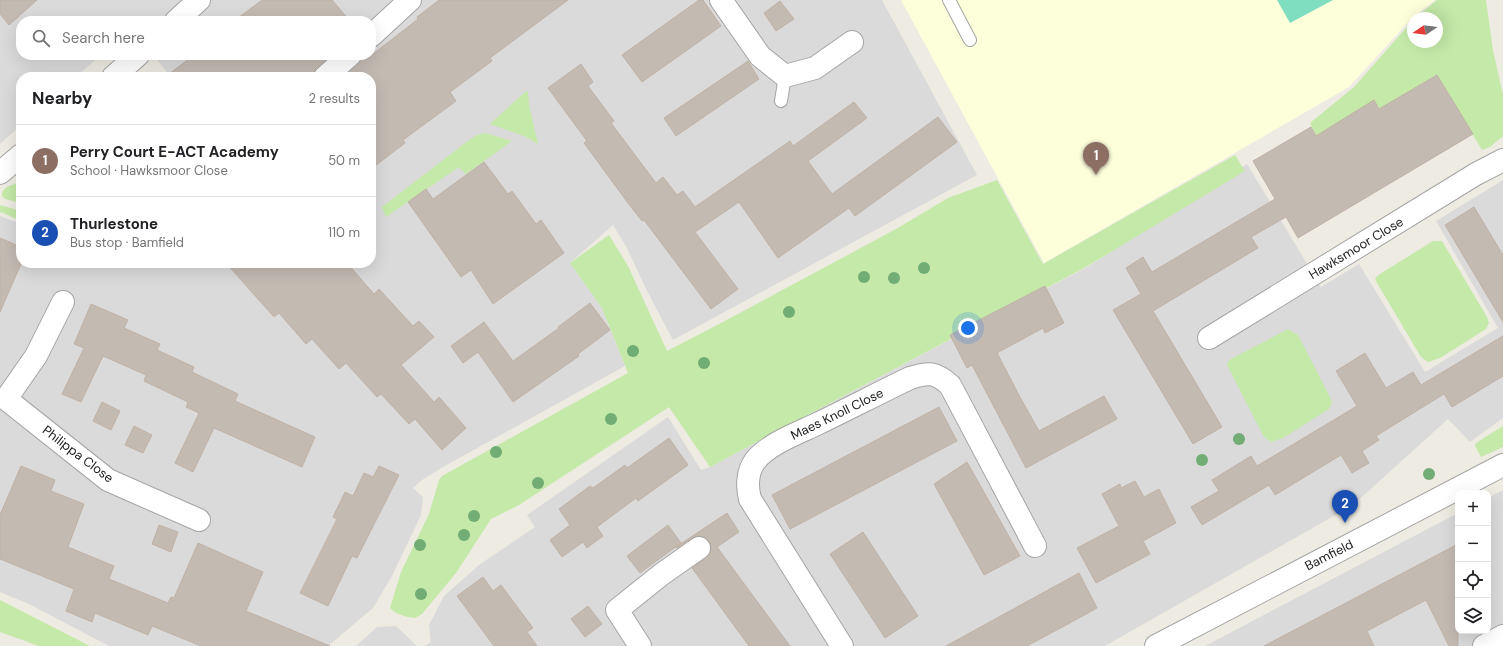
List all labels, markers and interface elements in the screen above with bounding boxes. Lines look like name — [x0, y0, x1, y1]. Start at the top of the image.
north arrow — [1407, 12, 1443, 48]
search box — [16, 16, 376, 60]
icon: search — [30, 27, 52, 49]
text: Search here — [62, 28, 145, 48]
text: Nearby — [32, 87, 92, 109]
text: 2 results — [309, 90, 360, 107]
text: Perry Court E-ACT Academy — [70, 142, 279, 162]
pin: 1 — [1083, 142, 1109, 175]
text: 1 — [43, 152, 47, 169]
text: 50 m — [328, 152, 360, 169]
text: School · Hawksmoor Close — [70, 162, 228, 179]
street label: Hawksmoor Close — [1306, 213, 1406, 283]
text: Thurlestone — [70, 214, 158, 234]
text: 2 — [41, 224, 49, 241]
text: 110 m — [328, 224, 360, 241]
text: Bus stop · Bamfield — [70, 234, 184, 251]
your location — [958, 318, 978, 338]
street label: Maes Knoll Close — [788, 384, 886, 444]
street label: Philippa Close — [39, 422, 117, 486]
pin: 2 — [1332, 490, 1358, 523]
map controls — [1455, 490, 1491, 634]
button: + — [1455, 490, 1491, 526]
button: − — [1455, 526, 1491, 562]
street label: Bamfield — [1302, 536, 1356, 574]
button: locate — [1455, 562, 1491, 598]
button: layers — [1455, 598, 1491, 634]

